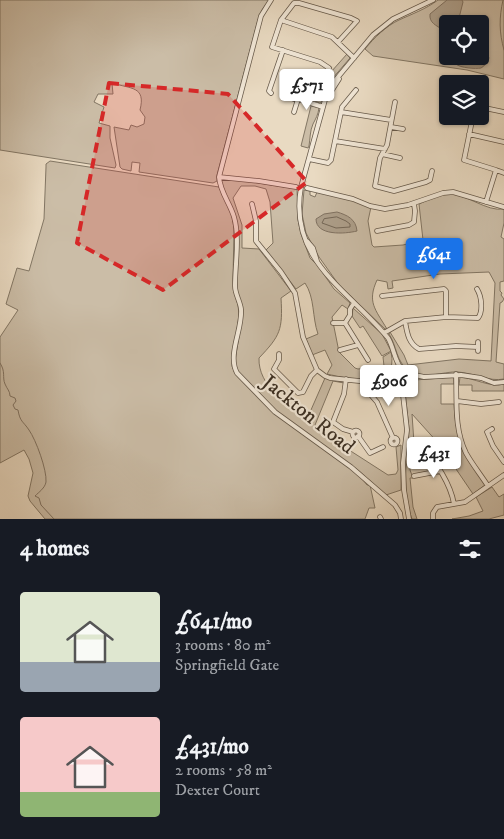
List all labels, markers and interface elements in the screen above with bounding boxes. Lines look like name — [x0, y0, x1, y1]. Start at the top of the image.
map controls — [439, 15, 489, 125]
button: locate — [439, 15, 489, 65]
pin: £571 — [277, 68, 337, 111]
text: £571 — [290, 75, 324, 95]
button: layers — [439, 75, 489, 125]
pin: £641 — [404, 238, 464, 280]
text: £641 — [417, 244, 451, 264]
pin: £906 — [359, 364, 419, 407]
street label: Jackton Road — [255, 368, 361, 460]
text: £906 — [371, 371, 407, 391]
pin: £431 — [404, 436, 464, 479]
text: £431 — [418, 443, 450, 463]
icon: filters — [456, 535, 484, 563]
text: 4 homes — [20, 536, 89, 562]
text: £641/mo — [175, 609, 252, 635]
icon: home — [60, 612, 120, 672]
text: 3 rooms · 80 m² — [175, 635, 271, 655]
text: Springfield Gate — [175, 655, 279, 675]
text: £431/mo — [175, 734, 249, 760]
icon: home — [60, 737, 120, 797]
text: 2 rooms · 58 m² — [175, 760, 272, 780]
text: Dexter Court — [175, 780, 260, 800]

